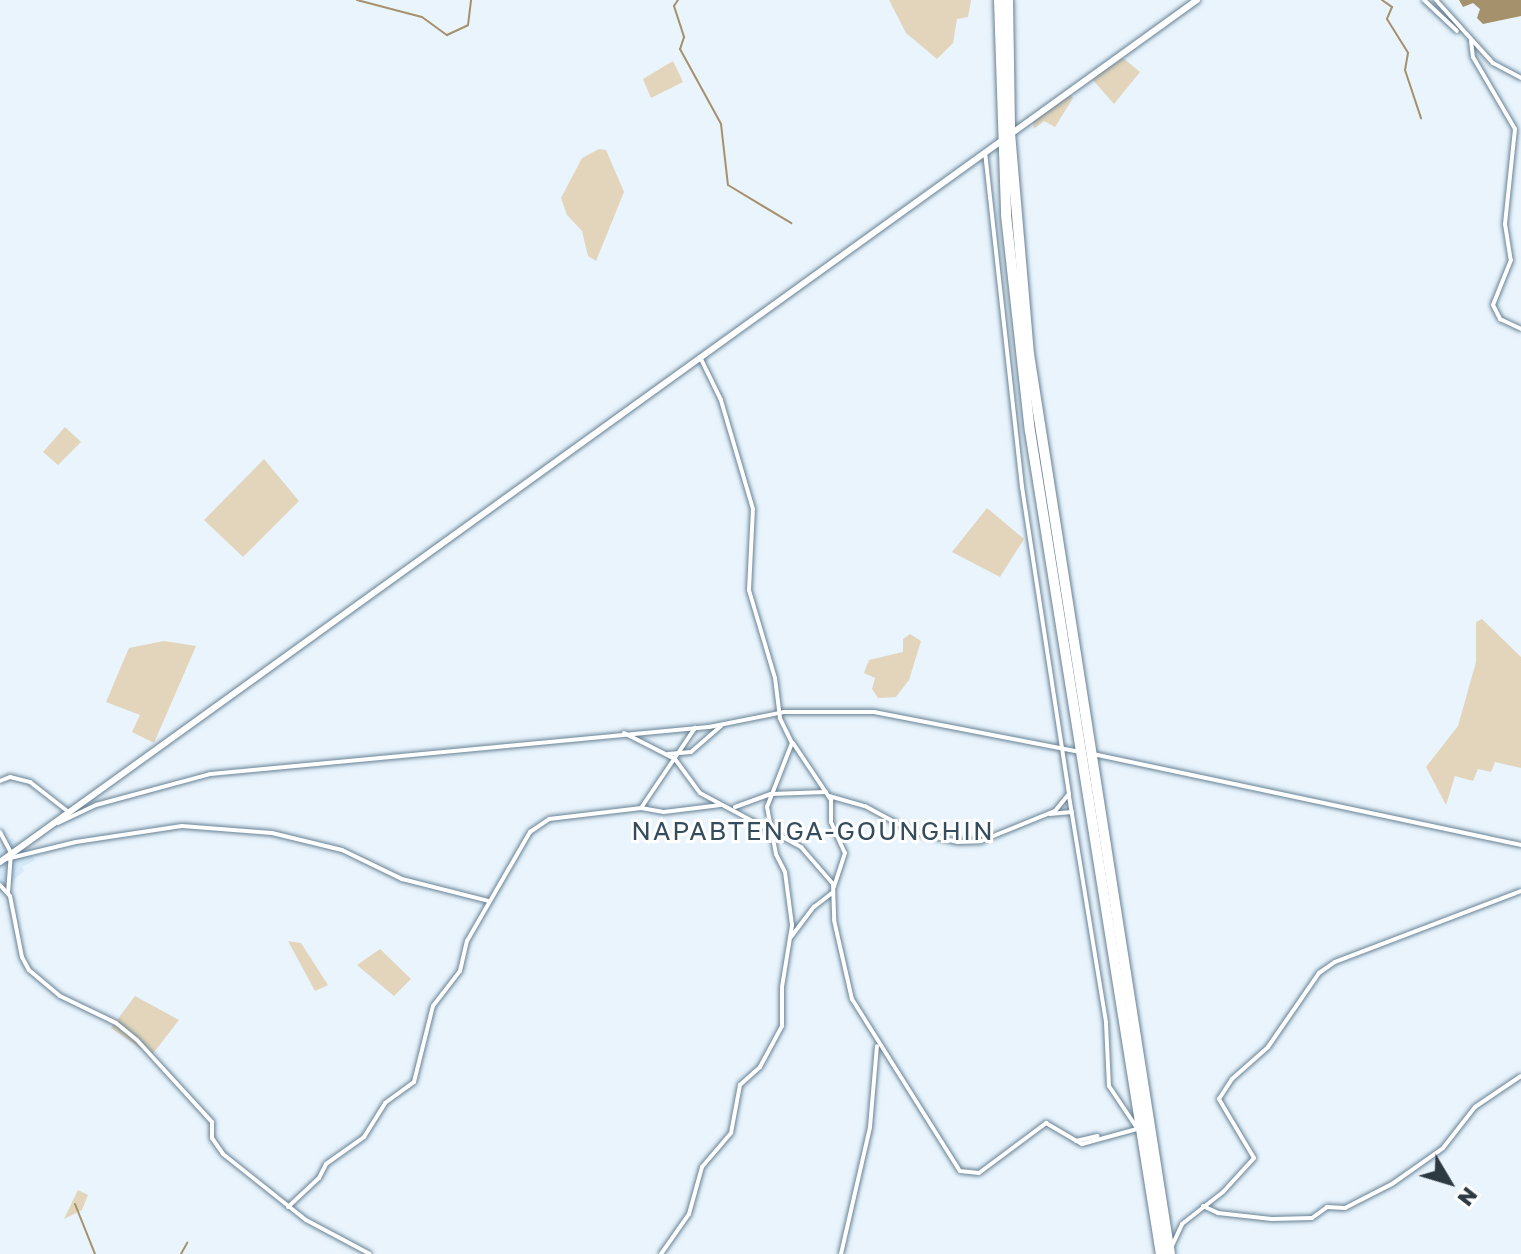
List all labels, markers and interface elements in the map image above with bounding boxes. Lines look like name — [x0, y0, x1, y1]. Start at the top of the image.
district label: NAPABTENGA-GOUNGHIN — [631, 815, 995, 847]
north arrow — [1409, 1142, 1489, 1222]
text: N — [1453, 1182, 1484, 1212]

